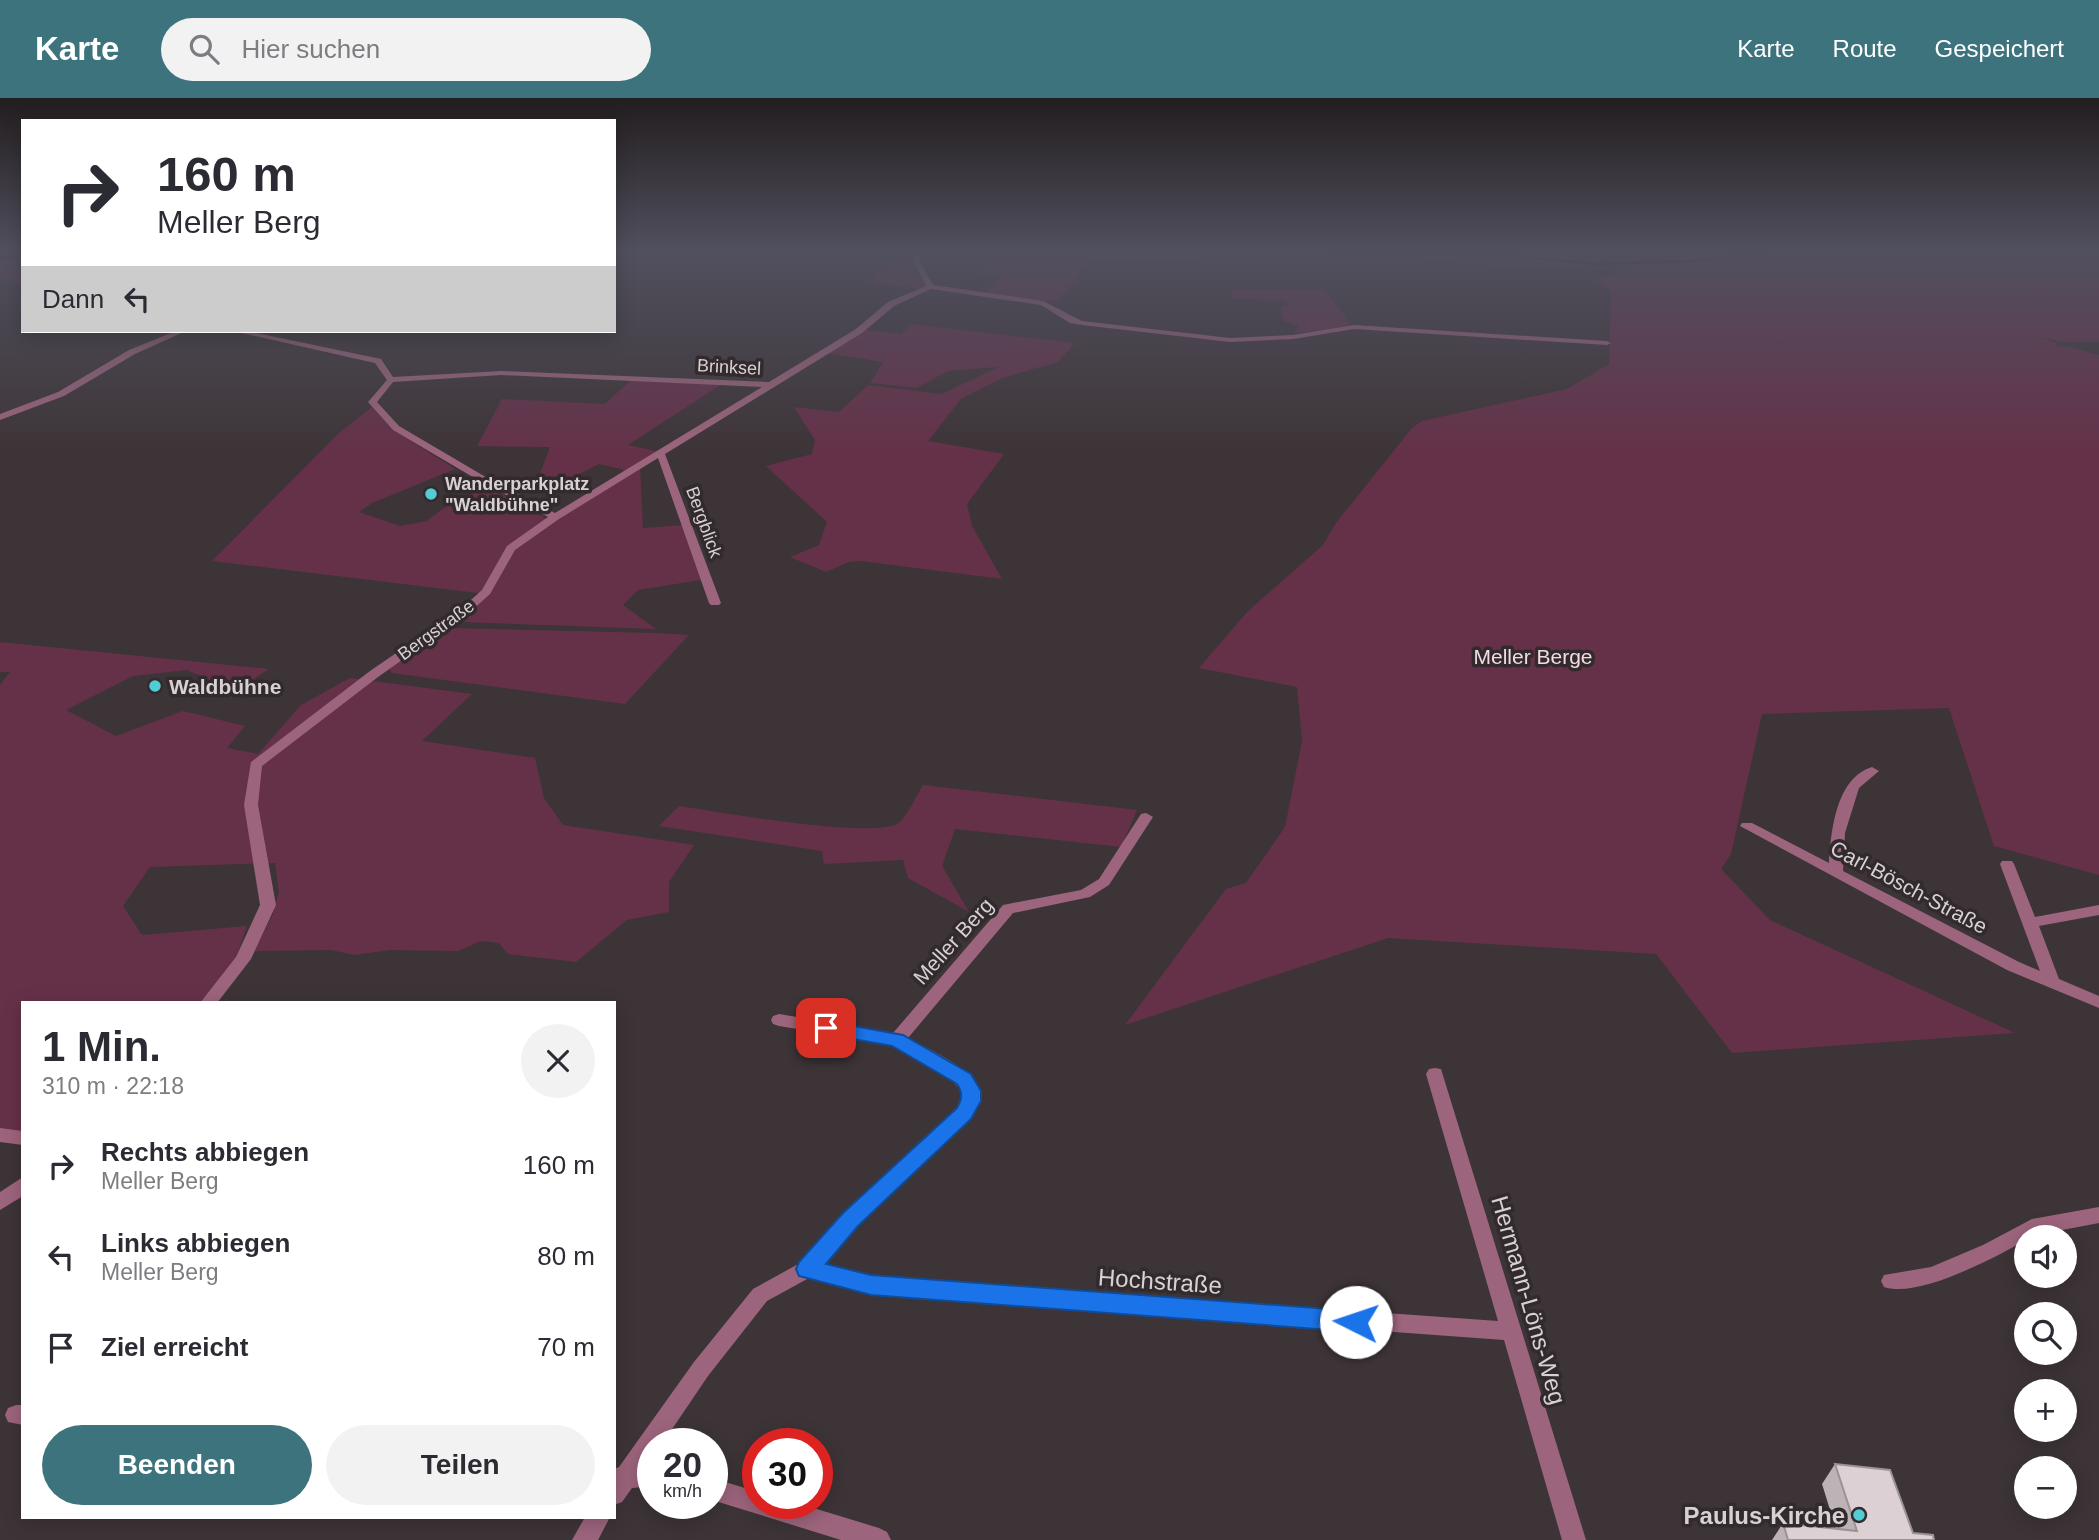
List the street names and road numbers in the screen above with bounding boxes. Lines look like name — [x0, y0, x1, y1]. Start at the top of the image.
street label: Brinksel — [697, 355, 761, 379]
street label: Bergblick — [682, 484, 726, 561]
street label: Bergstraße — [394, 596, 478, 664]
street label: Carl-Bösch-Straße — [1827, 836, 1991, 938]
street label: Meller Berg — [909, 893, 997, 989]
street label: Hermann-Löns-Weg — [1486, 1193, 1572, 1407]
street label: Hochstraße — [1097, 1263, 1223, 1299]

